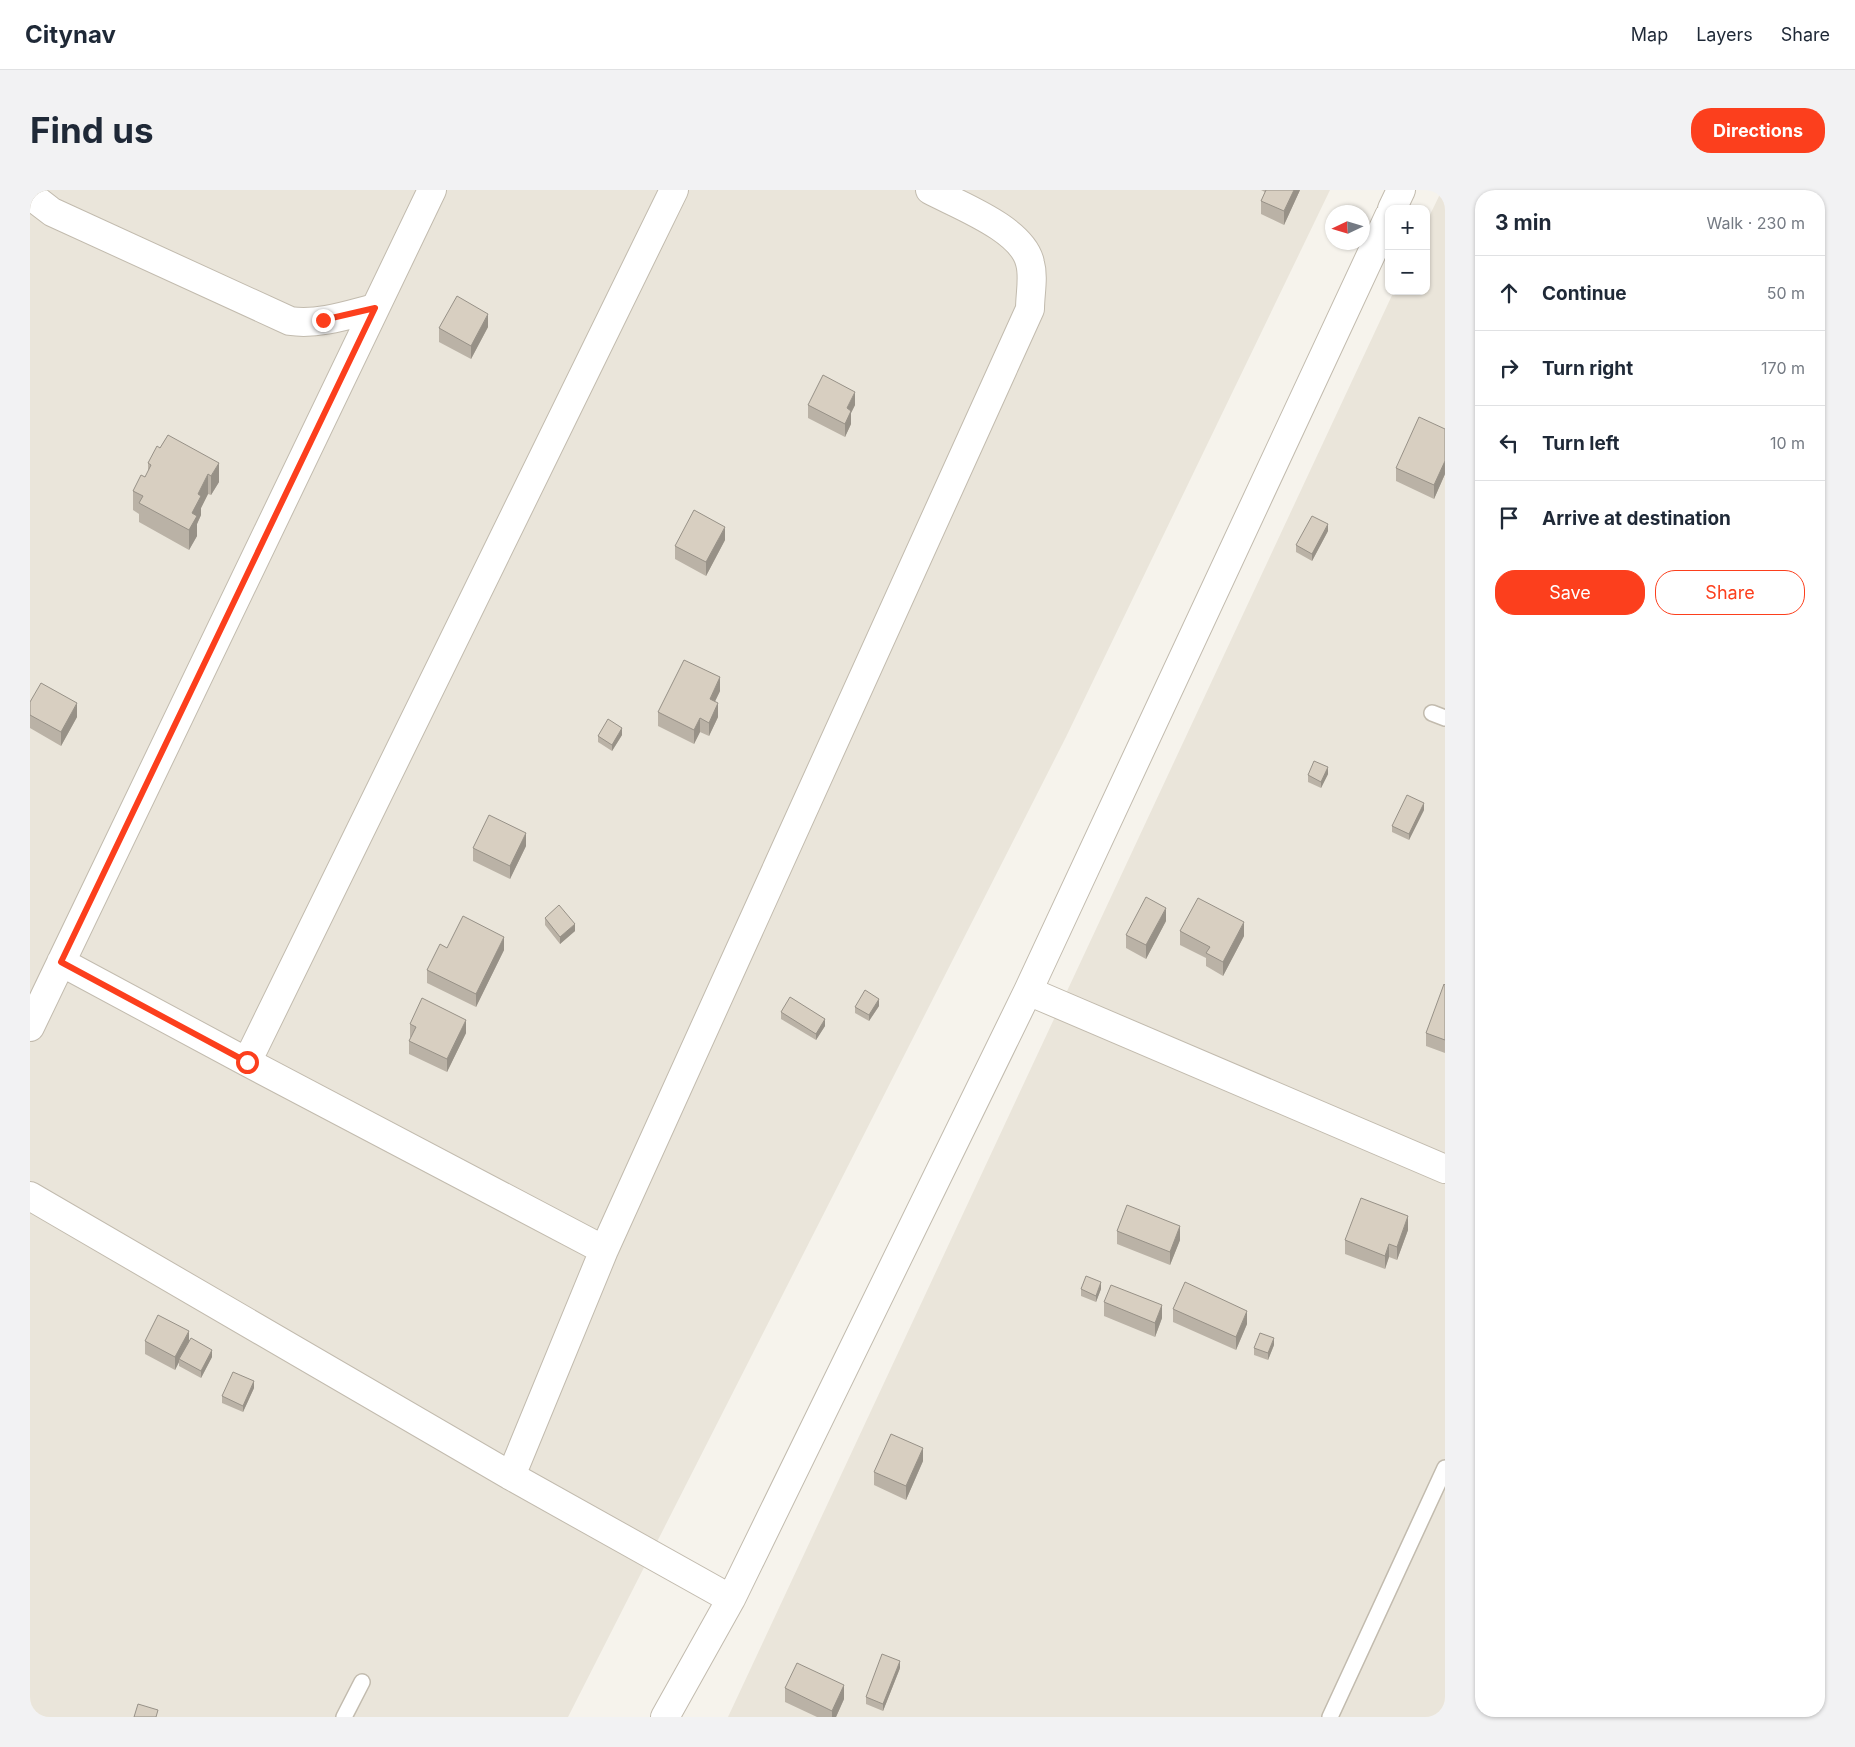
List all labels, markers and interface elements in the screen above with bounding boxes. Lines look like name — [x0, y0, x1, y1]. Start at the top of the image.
text: Citynav — [25, 20, 116, 49]
text: Map — [1631, 24, 1668, 45]
text: Layers — [1696, 24, 1753, 45]
text: Share — [1781, 24, 1830, 45]
button: Directions — [1691, 108, 1825, 153]
text: Find us — [30, 109, 154, 151]
north arrow — [1325, 205, 1370, 250]
map controls — [1385, 205, 1430, 295]
button: + — [1385, 205, 1430, 250]
text: 3 min — [1495, 210, 1551, 235]
text: Walk · 230 m — [1707, 213, 1805, 233]
button: − — [1385, 250, 1430, 295]
icon: ahead — [1495, 279, 1523, 307]
text: Continue — [1542, 282, 1627, 305]
text: 50 m — [1767, 283, 1805, 303]
route end — [312, 309, 335, 332]
icon: right — [1495, 354, 1523, 382]
text: Turn right — [1542, 357, 1633, 380]
text: 170 m — [1761, 358, 1805, 378]
icon: left — [1495, 429, 1523, 457]
text: Turn left — [1542, 432, 1620, 455]
text: 10 m — [1770, 433, 1805, 453]
icon: arrive — [1495, 504, 1523, 532]
text: Arrive at destination — [1542, 507, 1731, 530]
button: Save — [1495, 570, 1645, 615]
button: Share — [1655, 570, 1805, 615]
route start — [236, 1051, 259, 1074]

